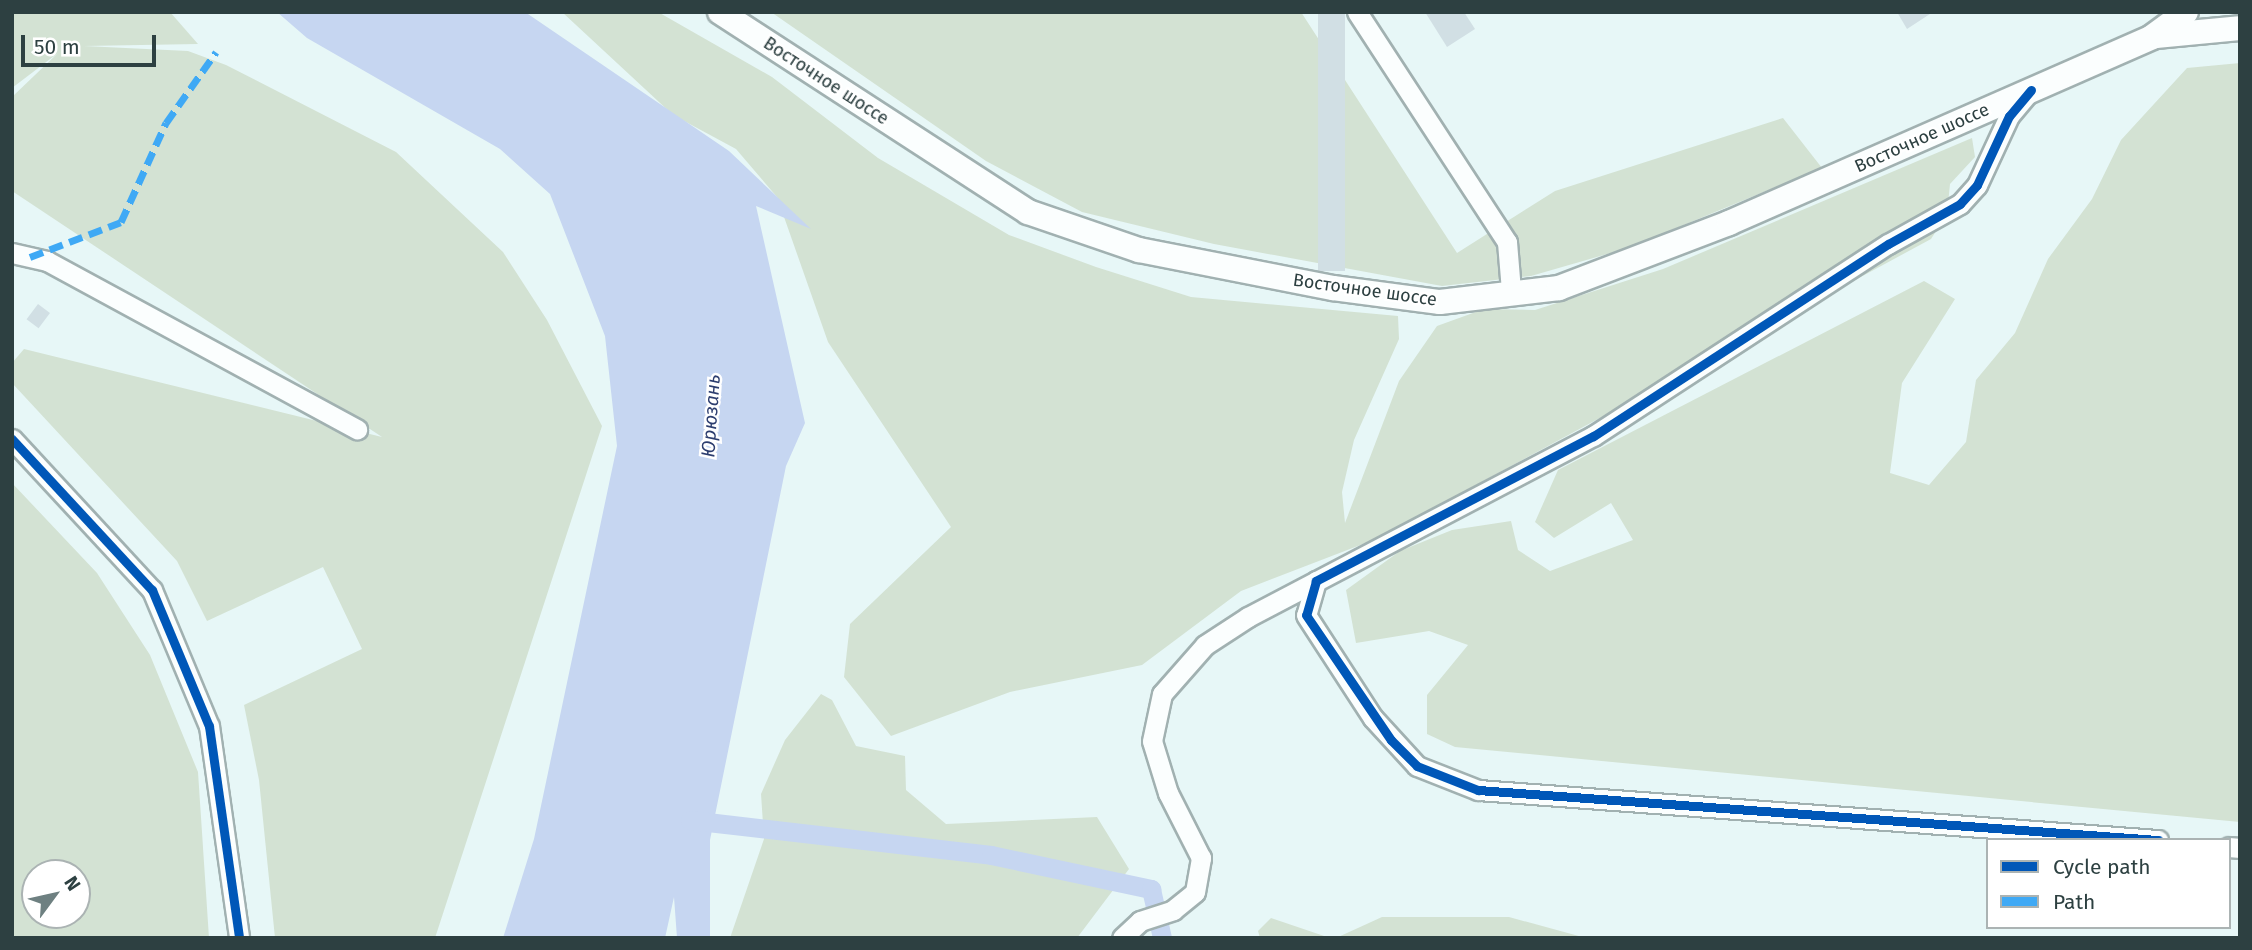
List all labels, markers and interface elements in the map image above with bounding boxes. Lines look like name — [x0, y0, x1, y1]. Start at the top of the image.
scale bar — [24, 21, 159, 65]
street label: Восточное шоссе — [759, 32, 893, 130]
text: 50 m — [34, 34, 80, 60]
street label: Восточное шоссе — [1851, 99, 1993, 177]
street label: Восточное шоссе — [1292, 269, 1438, 311]
water label: Юрюзань — [697, 374, 725, 458]
legend — [1986, 838, 2231, 929]
text: Cycle path — [2053, 854, 2151, 880]
north arrow — [21, 859, 91, 929]
text: N — [59, 872, 85, 895]
text: Path — [2053, 889, 2095, 915]

